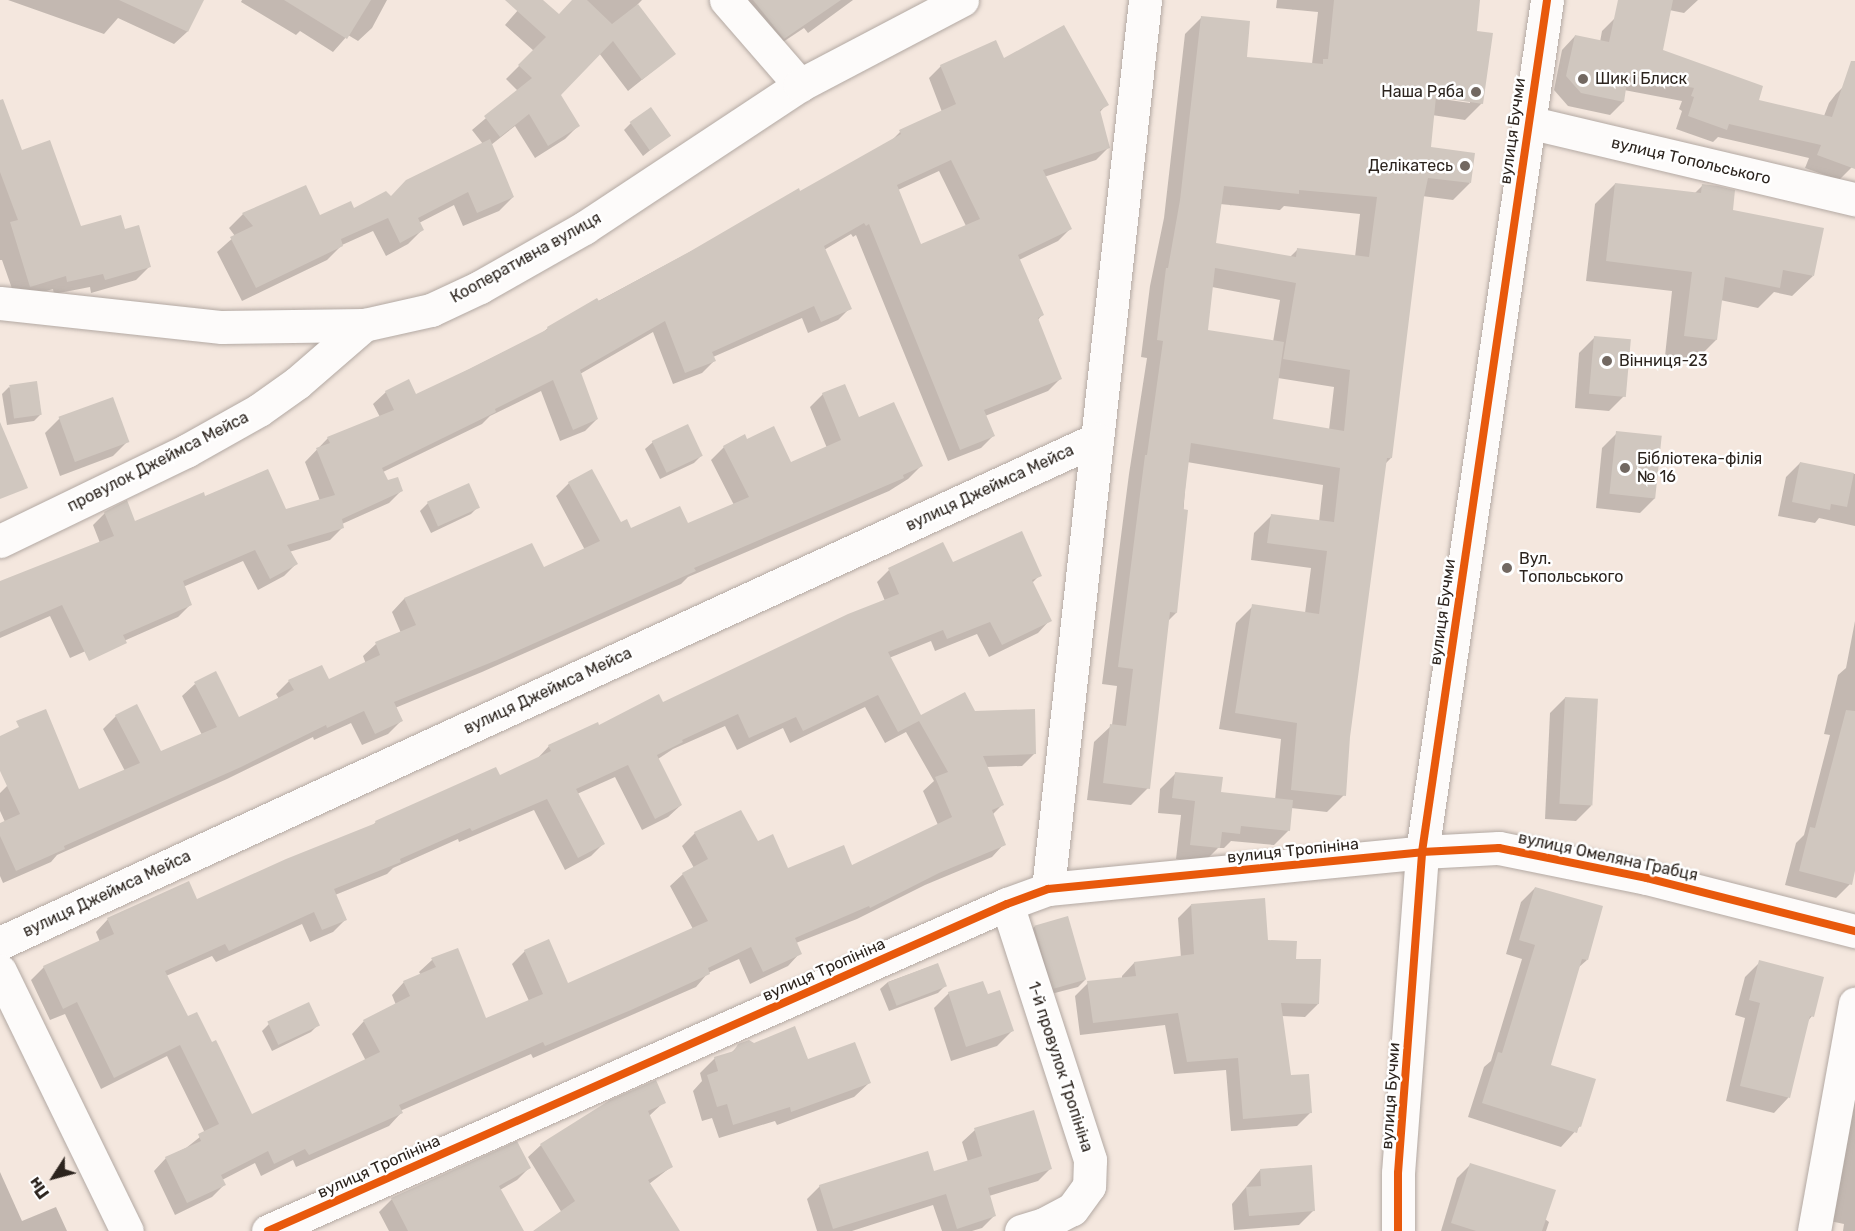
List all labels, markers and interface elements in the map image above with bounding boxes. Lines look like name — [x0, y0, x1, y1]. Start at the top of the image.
place label: Шик і Блиск — [1595, 69, 1687, 89]
marker: Шик і Блиск — [1576, 72, 1590, 86]
street label: вулиця Бучми — [1496, 77, 1530, 185]
place label: Наша Ряба — [1381, 82, 1464, 102]
marker: Наша Ряба — [1469, 85, 1483, 99]
street label: вулиця Топольського — [1609, 133, 1773, 189]
place label: Делікатесь — [1368, 156, 1453, 176]
marker: Делікатесь — [1458, 159, 1472, 173]
street label: Кооперативна вулиця — [447, 209, 605, 307]
place label: Вінниця-23 — [1619, 351, 1708, 371]
marker: Вінниця-23 — [1600, 354, 1614, 368]
street label: провулок Джеймса Мейса — [64, 408, 252, 516]
street label: вулиця Джеймса Мейса — [903, 441, 1077, 535]
place label: Бібліотека-філія № 16 — [1637, 449, 1762, 487]
marker: Бібліотека-філія № 16 — [1618, 461, 1632, 475]
place label: Вул. Топольського — [1519, 549, 1623, 587]
street label: вулиця Бучми — [1426, 558, 1460, 666]
marker: Вул. Топольського — [1500, 561, 1514, 575]
street label: вулиця Джеймса Мейса — [461, 644, 635, 738]
street label: вулиця Омеляна Грабця — [1516, 829, 1700, 885]
street label: вулиця Тропініна — [1226, 835, 1360, 867]
street label: вулиця Джеймса Мейса — [20, 847, 194, 941]
street label: вулиця Тропініна — [760, 934, 888, 1006]
street label: 1-й провулок Тропініна — [1023, 979, 1097, 1155]
street label: вулиця Бучми — [1378, 1042, 1404, 1150]
street label: вулиця Тропініна — [315, 1131, 443, 1203]
north arrow — [24, 1147, 84, 1207]
text: Пн — [25, 1173, 53, 1202]

